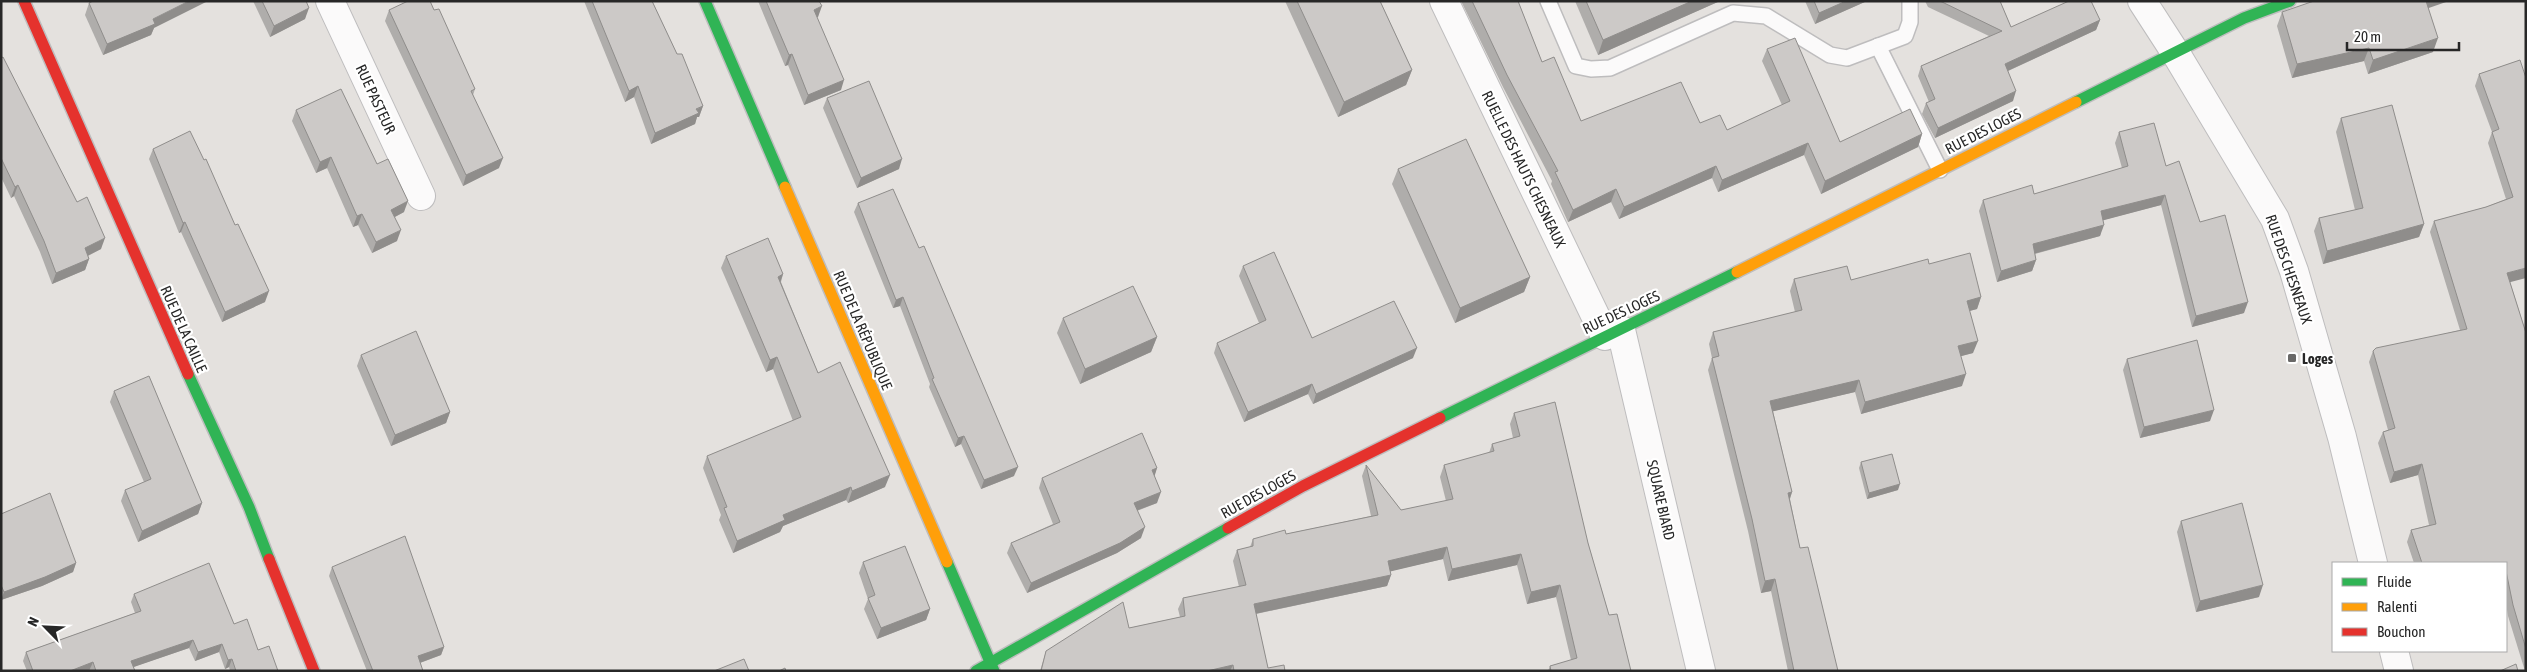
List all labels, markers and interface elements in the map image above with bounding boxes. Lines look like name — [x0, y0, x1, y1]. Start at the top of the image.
scale bar — [2347, 20, 2460, 52]
text: 20 m — [2354, 28, 2381, 45]
street label: RUE PASTEUR — [353, 62, 400, 137]
street label: RUELLE DES HAUTS CHESNEAUX — [1479, 88, 1569, 250]
street label: RUE DES LOGES — [1942, 105, 2024, 157]
street label: RUE DES CHESNEAUX — [2262, 212, 2316, 326]
street label: RUE DE LA RÉPUBLIQUE — [830, 268, 896, 393]
street label: RUE DE LA CAILLE — [157, 283, 211, 375]
street label: RUE DES LOGES — [1580, 287, 1662, 337]
place label: Loges — [2302, 350, 2334, 367]
marker: Loges — [2286, 352, 2298, 364]
street label: SQUARE BIARD — [1644, 458, 1678, 542]
street label: RUE DES LOGES — [1218, 466, 1298, 522]
legend — [2332, 562, 2507, 652]
text: Fluide — [2377, 573, 2412, 590]
text: Ralenti — [2377, 598, 2417, 615]
north arrow — [20, 602, 70, 652]
text: N — [24, 615, 42, 629]
text: Bouchon — [2377, 623, 2426, 640]

